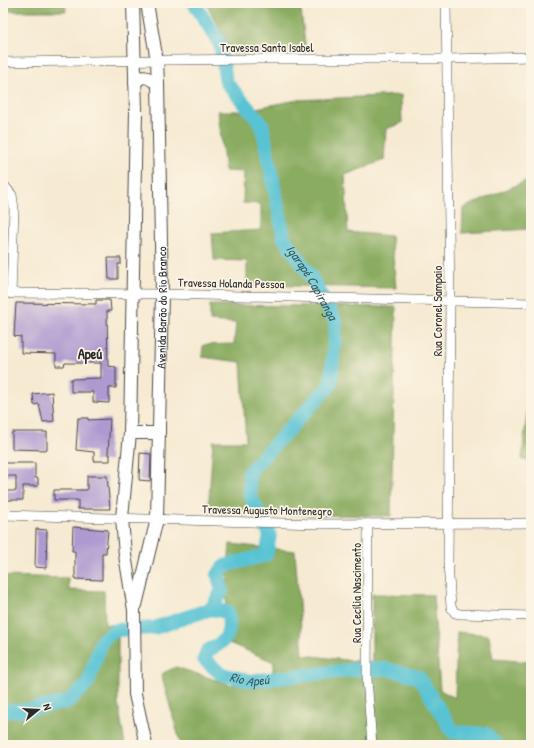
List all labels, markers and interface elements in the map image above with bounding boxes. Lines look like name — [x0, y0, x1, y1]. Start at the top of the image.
street label: Travessa Santa Isabel — [220, 39, 315, 56]
water label: Igarapé Capiranga — [282, 241, 343, 325]
street label: Avenida Barão do Rio Branco — [152, 246, 171, 369]
street label: Rua Coronel Sampaio — [429, 266, 446, 356]
street label: Travessa Holanda Pessoa — [178, 274, 285, 292]
district label: Apeú — [78, 344, 102, 365]
street label: Travessa Augusto Montenegro — [202, 500, 332, 520]
street label: Rua Cecília Nascimento — [348, 543, 365, 643]
water label: Rio Apeú — [228, 667, 272, 691]
north arrow — [18, 690, 58, 730]
text: N — [40, 702, 55, 712]

